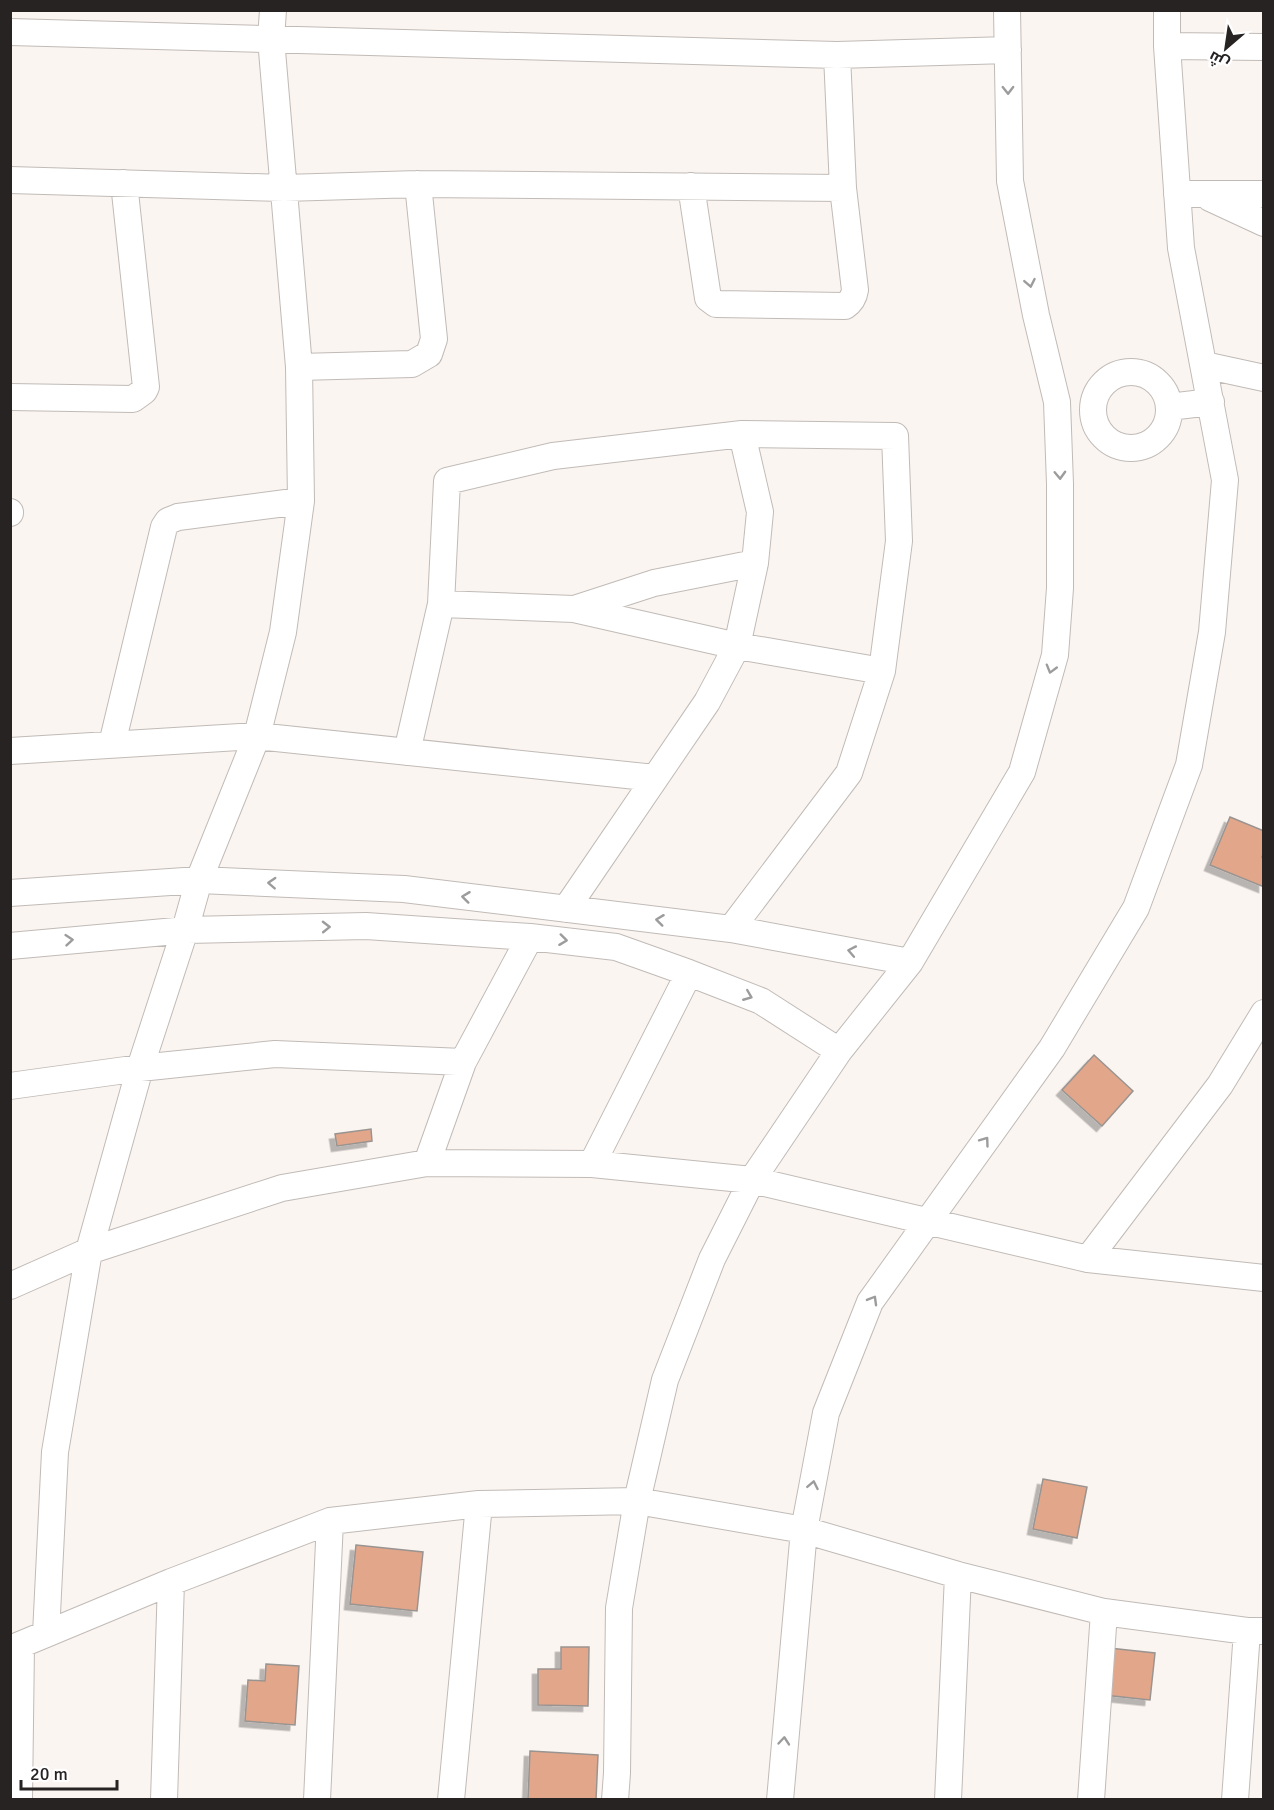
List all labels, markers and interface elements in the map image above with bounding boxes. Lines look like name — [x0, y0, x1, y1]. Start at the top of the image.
north arrow — [1196, 18, 1256, 78]
text: ش — [1205, 47, 1233, 74]
one-way arrow — [1002, 85, 1015, 94]
one-way arrow — [1023, 278, 1036, 288]
one-way arrow — [1054, 470, 1066, 479]
one-way arrow — [1046, 663, 1058, 674]
one-way arrow — [267, 877, 276, 890]
one-way arrow — [462, 891, 471, 903]
one-way arrow — [655, 914, 664, 927]
one-way arrow — [322, 921, 331, 933]
one-way arrow — [64, 934, 73, 947]
one-way arrow — [558, 934, 567, 946]
one-way arrow — [848, 945, 858, 958]
one-way arrow — [742, 989, 753, 1001]
one-way arrow — [978, 1137, 989, 1148]
one-way arrow — [865, 1296, 877, 1306]
one-way arrow — [806, 1480, 819, 1490]
one-way arrow — [777, 1737, 790, 1746]
scale bar — [21, 1753, 117, 1791]
text: 20 m — [30, 1763, 68, 1785]

